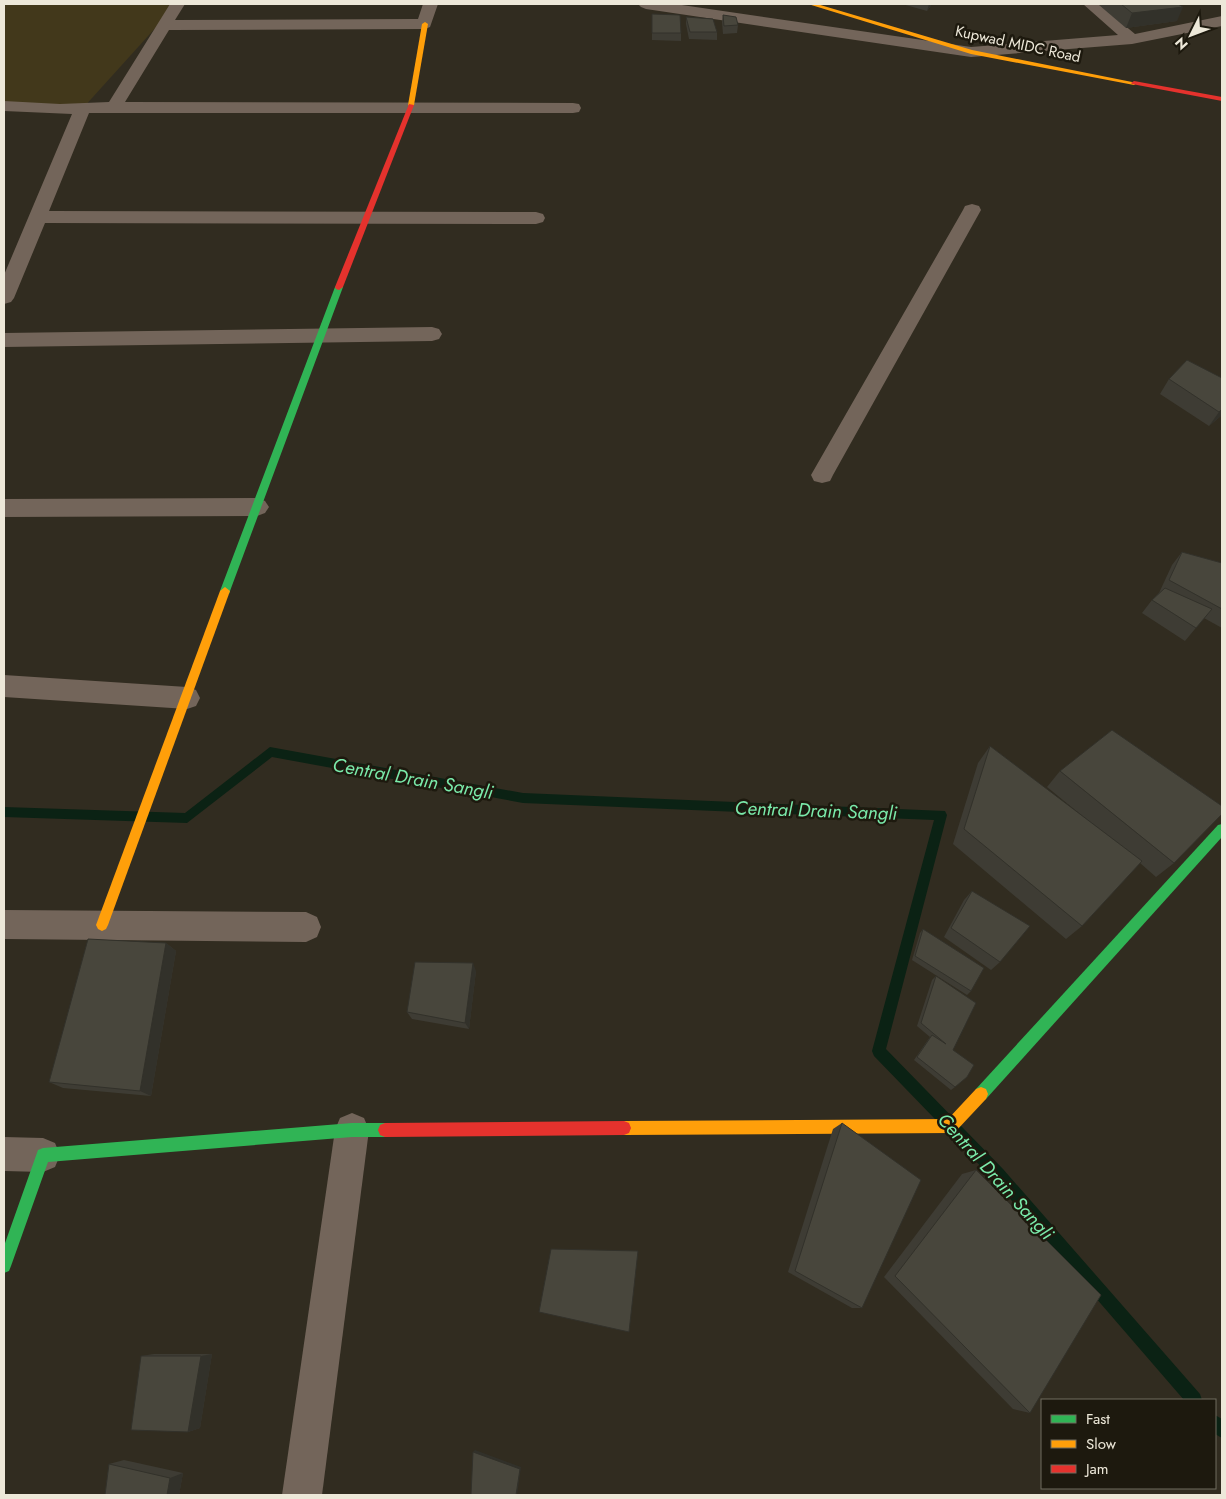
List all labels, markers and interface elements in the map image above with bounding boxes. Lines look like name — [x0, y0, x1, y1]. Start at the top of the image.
north arrow — [1166, 10, 1216, 60]
street label: Kupwad MIDC Road — [953, 20, 1083, 68]
text: N — [1170, 33, 1192, 55]
water label: Central Drain Sangli — [331, 751, 496, 806]
water label: Central Drain Sangli — [734, 794, 899, 827]
water label: Central Drain Sangli — [931, 1107, 1061, 1247]
legend — [1041, 1399, 1216, 1489]
text: Fast — [1086, 1408, 1110, 1430]
text: Slow — [1086, 1433, 1117, 1455]
text: Jam — [1084, 1458, 1109, 1480]

